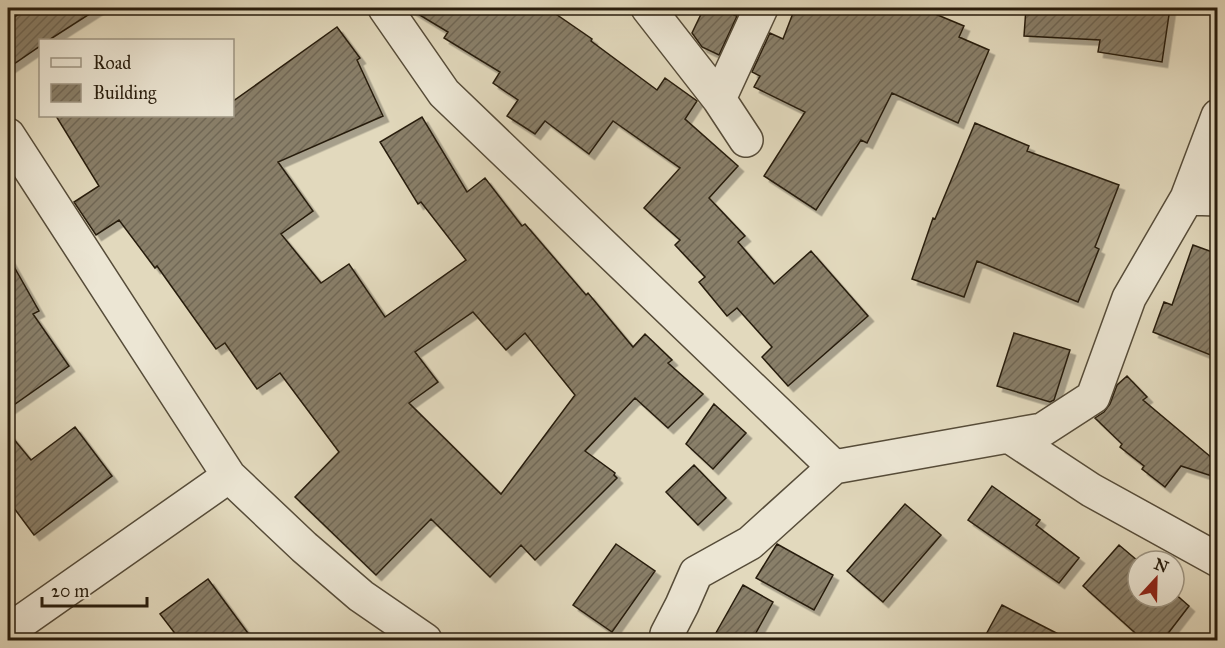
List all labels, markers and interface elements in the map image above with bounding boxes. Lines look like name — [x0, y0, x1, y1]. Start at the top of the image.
legend — [39, 39, 234, 117]
text: Road — [93, 52, 131, 74]
text: Building — [93, 82, 157, 105]
north arrow — [1126, 549, 1186, 609]
text: N — [1152, 554, 1172, 577]
scale bar — [42, 570, 147, 608]
text: 20 m — [51, 580, 89, 602]

